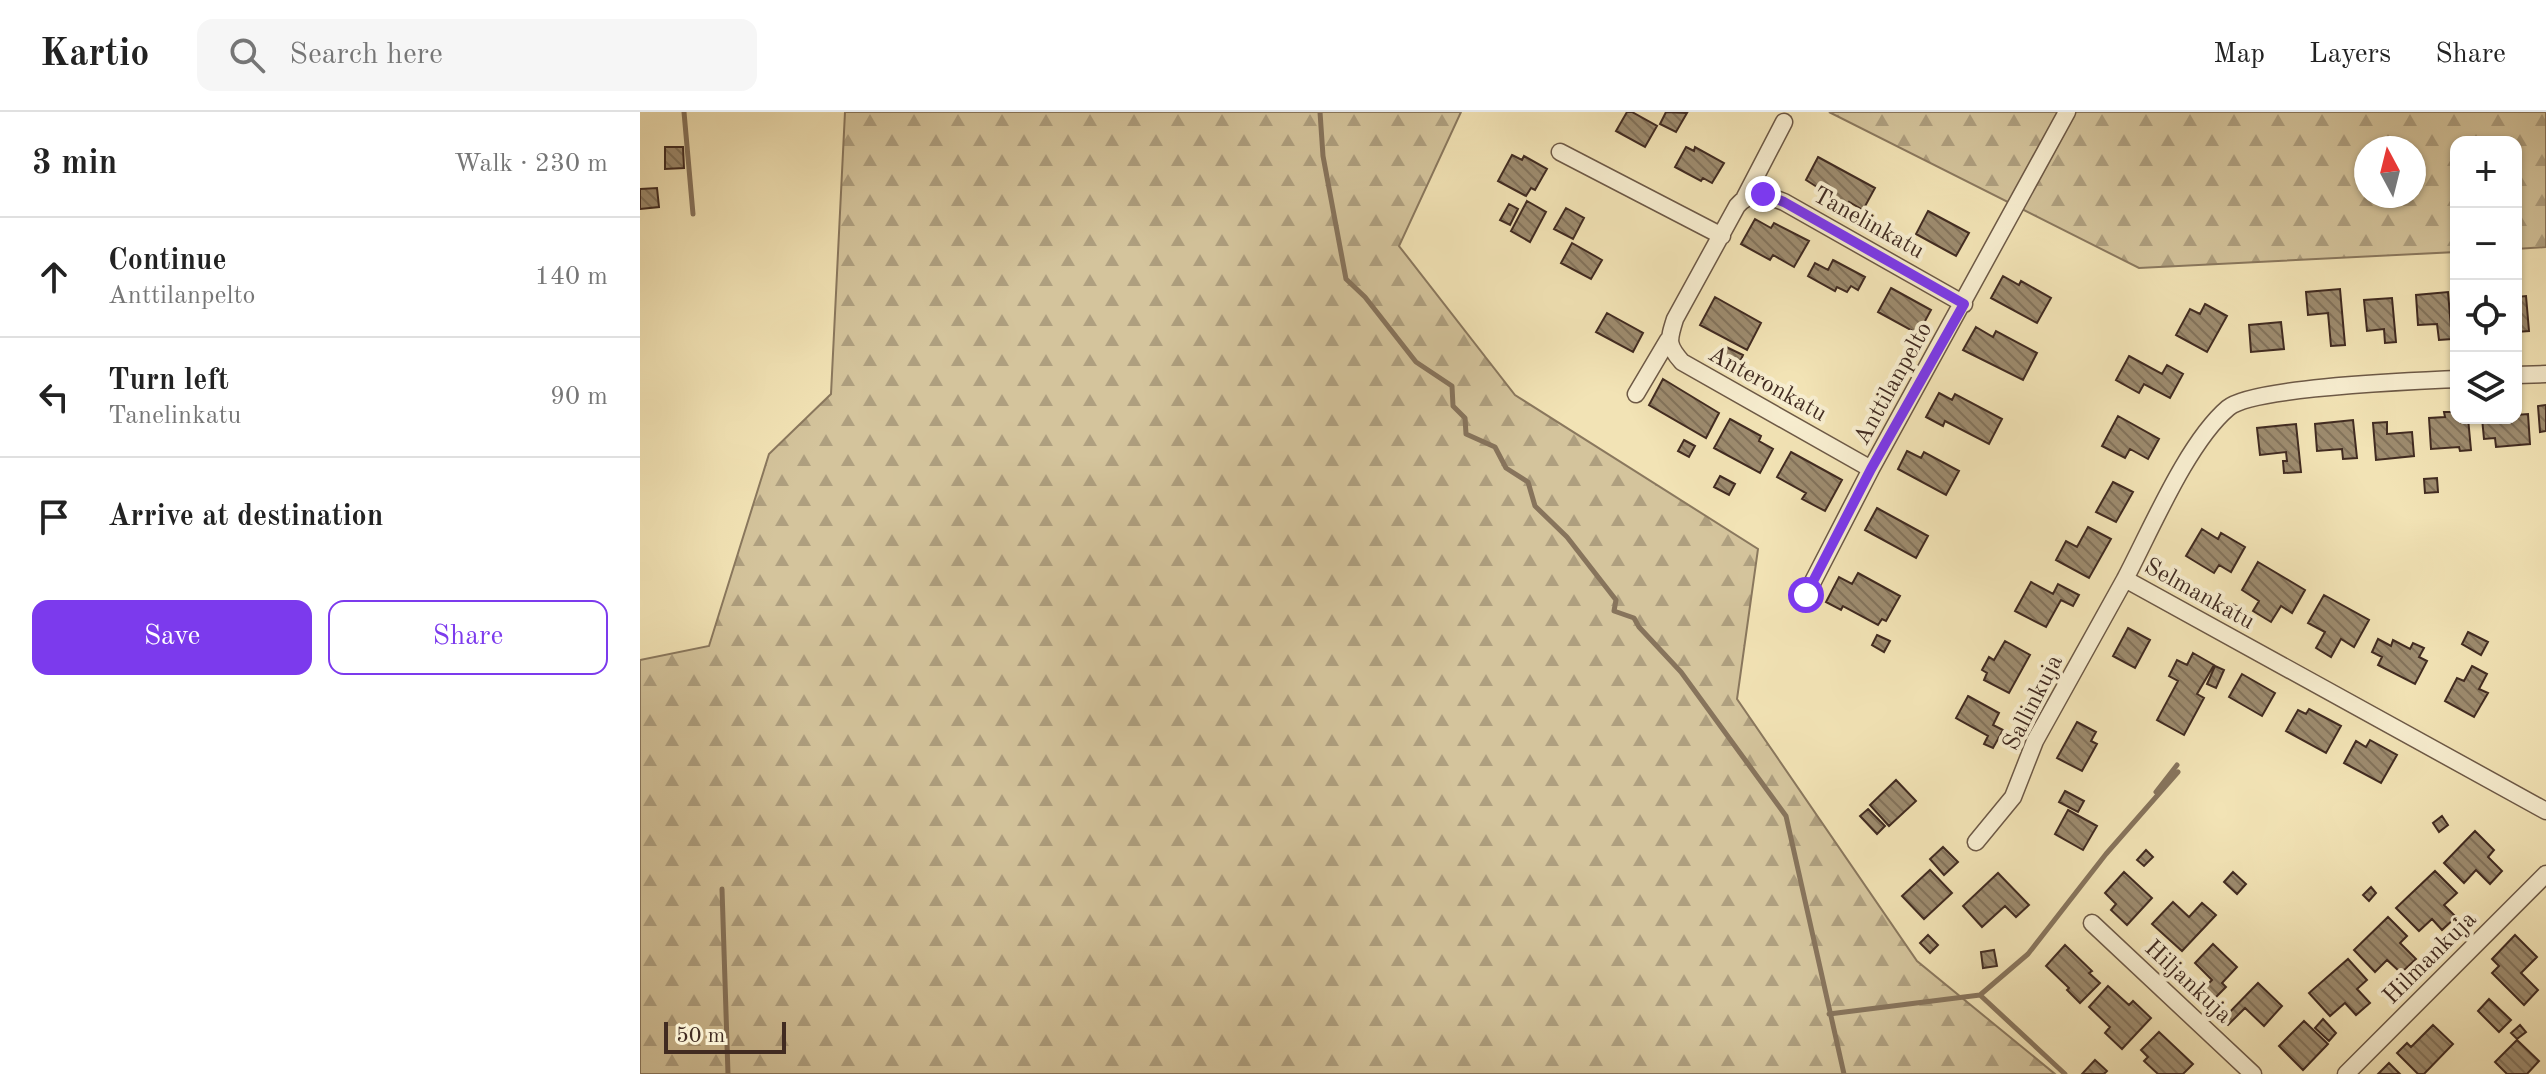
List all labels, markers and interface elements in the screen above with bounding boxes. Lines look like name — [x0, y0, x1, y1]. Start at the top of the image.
search box — [197, 19, 757, 91]
icon: search — [225, 33, 269, 77]
text: Kartio — [40, 36, 149, 74]
text: Search here — [289, 40, 443, 70]
text: Map — [2213, 41, 2265, 69]
text: Layers — [2309, 41, 2391, 69]
text: Share — [2435, 41, 2506, 69]
north arrow — [2354, 136, 2426, 208]
map controls — [2450, 136, 2522, 424]
button: + — [2450, 136, 2522, 208]
text: 3 min — [32, 147, 117, 181]
text: Walk · 230 m — [454, 151, 608, 177]
route end — [1745, 176, 1781, 212]
street label: Tanelinkatu — [1808, 183, 1928, 264]
button: − — [2450, 208, 2522, 280]
text: Continue — [108, 246, 227, 276]
icon: ahead — [32, 255, 76, 299]
text: 140 m — [535, 264, 608, 290]
button: locate — [2450, 280, 2522, 352]
text: Anttilanpelto — [108, 283, 255, 309]
street label: Anttilanpelto — [1850, 319, 1937, 449]
street label: Anteronkatu — [1704, 342, 1830, 427]
button: layers — [2450, 352, 2522, 424]
text: Turn left — [108, 366, 229, 396]
icon: left — [32, 375, 76, 419]
text: 90 m — [550, 384, 608, 410]
text: Tanelinkatu — [108, 403, 241, 429]
icon: arrive — [32, 495, 76, 539]
text: Arrive at destination — [108, 502, 383, 532]
street label: Selmankatu — [2140, 555, 2258, 635]
route start — [1788, 577, 1824, 613]
button: Save — [32, 600, 312, 675]
button: Share — [328, 600, 608, 675]
street label: Sallinkuja — [1999, 651, 2068, 755]
street label: Hilmankuja — [2379, 907, 2482, 1010]
street label: Hiljankuja — [2140, 936, 2236, 1029]
scale bar — [664, 1018, 786, 1054]
text: 50 m — [676, 1025, 725, 1047]

